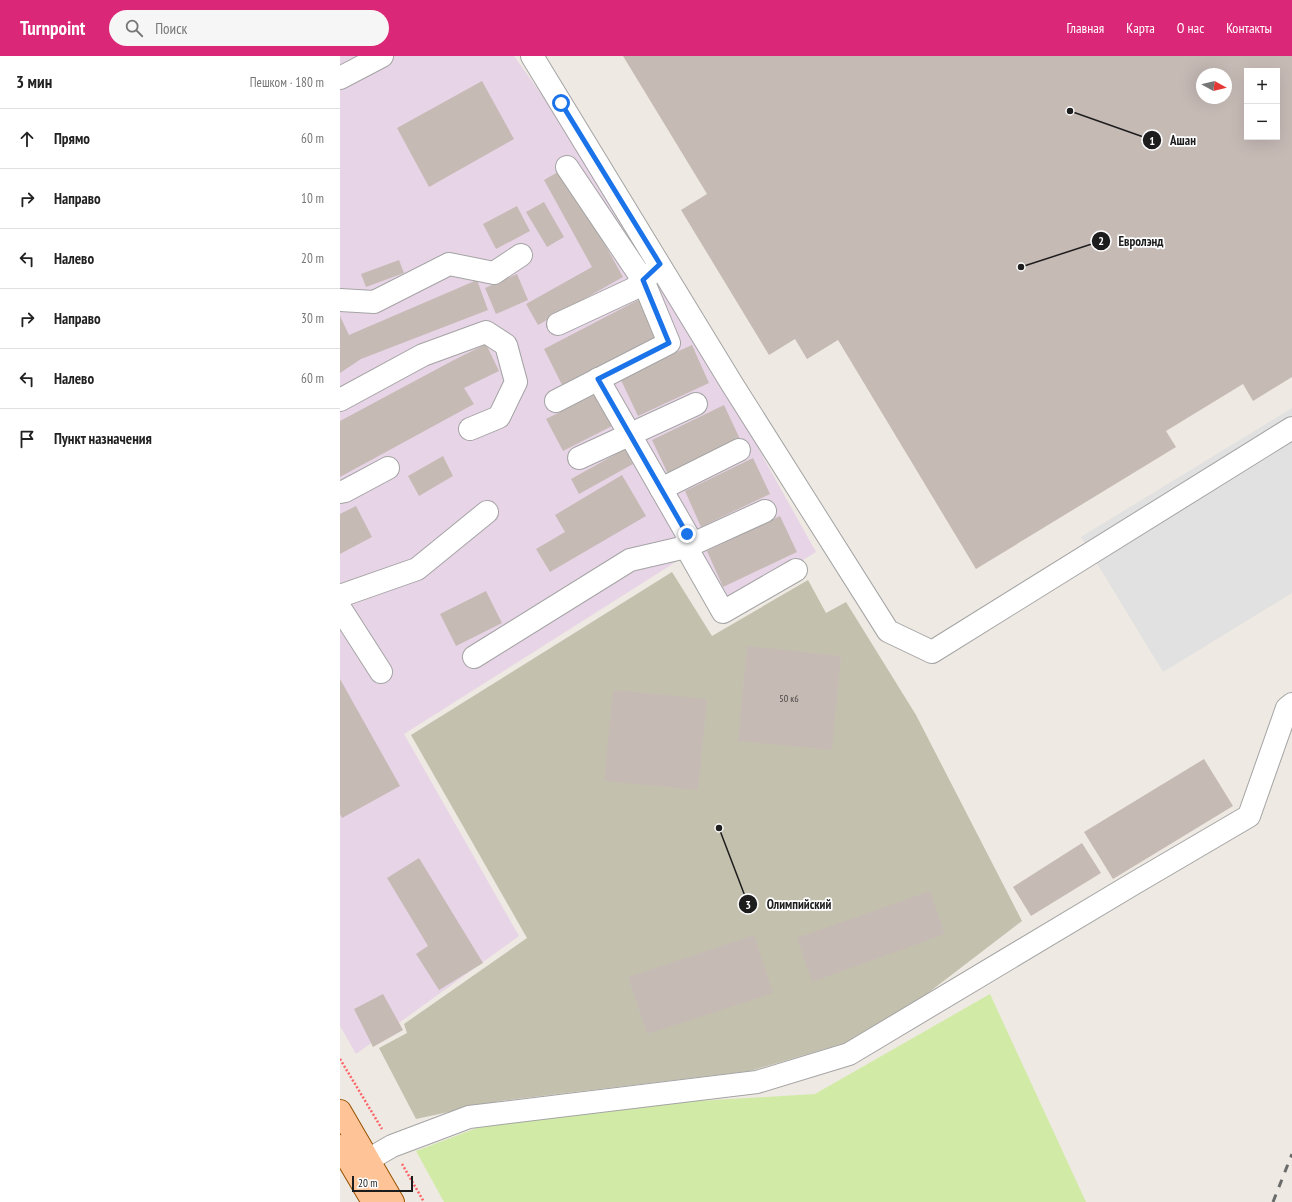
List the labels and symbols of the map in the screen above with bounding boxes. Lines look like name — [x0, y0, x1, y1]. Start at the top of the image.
north arrow — [1196, 68, 1232, 104]
route start — [552, 94, 570, 112]
callout: Ашан — [1142, 128, 1204, 153]
text: Ашан — [1169, 132, 1196, 149]
text: 1 — [1149, 133, 1155, 148]
callout: Евролэнд — [1091, 229, 1172, 254]
text: 2 — [1098, 233, 1104, 248]
text: Евролэнд — [1118, 233, 1164, 250]
route end — [678, 525, 696, 543]
house number: 50 к6 — [779, 692, 799, 705]
callout: Олимпийский — [738, 892, 839, 917]
text: Олимпийский — [767, 896, 831, 913]
text: 3 — [745, 897, 751, 912]
scale bar — [352, 1174, 413, 1193]

